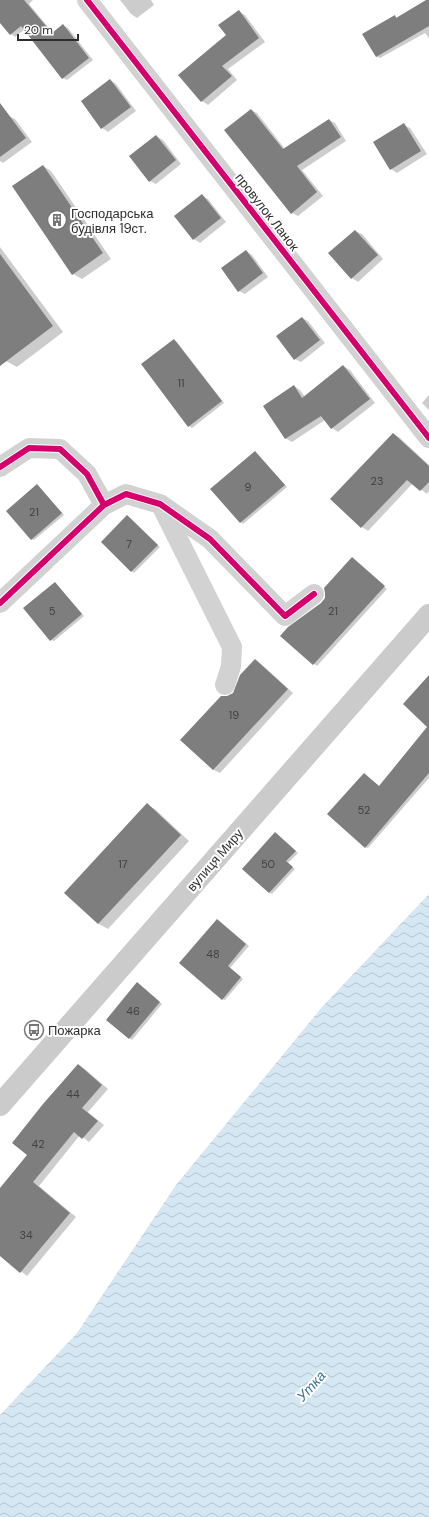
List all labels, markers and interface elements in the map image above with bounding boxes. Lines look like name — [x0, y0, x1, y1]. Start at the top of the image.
scale bar — [18, 16, 78, 42]
text: 20 m — [24, 22, 53, 38]
street label: провулок Ланок — [231, 170, 303, 255]
place label: Господарська будівля 19ст. — [71, 205, 154, 237]
building icon: Господарська будівля 19ст. — [46, 209, 68, 231]
house number: 11 — [178, 376, 184, 390]
house number: 23 — [371, 474, 383, 488]
house number: 9 — [245, 480, 252, 494]
house number: 21 — [29, 505, 39, 519]
house number: 7 — [126, 537, 132, 551]
house number: 5 — [49, 604, 56, 618]
house number: 21 — [328, 604, 338, 618]
house number: 19 — [229, 708, 239, 722]
house number: 52 — [358, 803, 370, 817]
street label: вулиця Миру — [183, 825, 247, 895]
house number: 17 — [118, 857, 128, 871]
house number: 50 — [261, 857, 275, 871]
house number: 48 — [206, 947, 220, 961]
house number: 46 — [126, 1004, 140, 1018]
bus stop icon: Пожарка — [23, 1019, 45, 1041]
place label: Пожарка — [48, 1022, 102, 1039]
house number: 44 — [66, 1087, 80, 1101]
house number: 42 — [31, 1137, 45, 1151]
house number: 34 — [19, 1228, 33, 1242]
water label: Утка — [292, 1367, 330, 1406]

